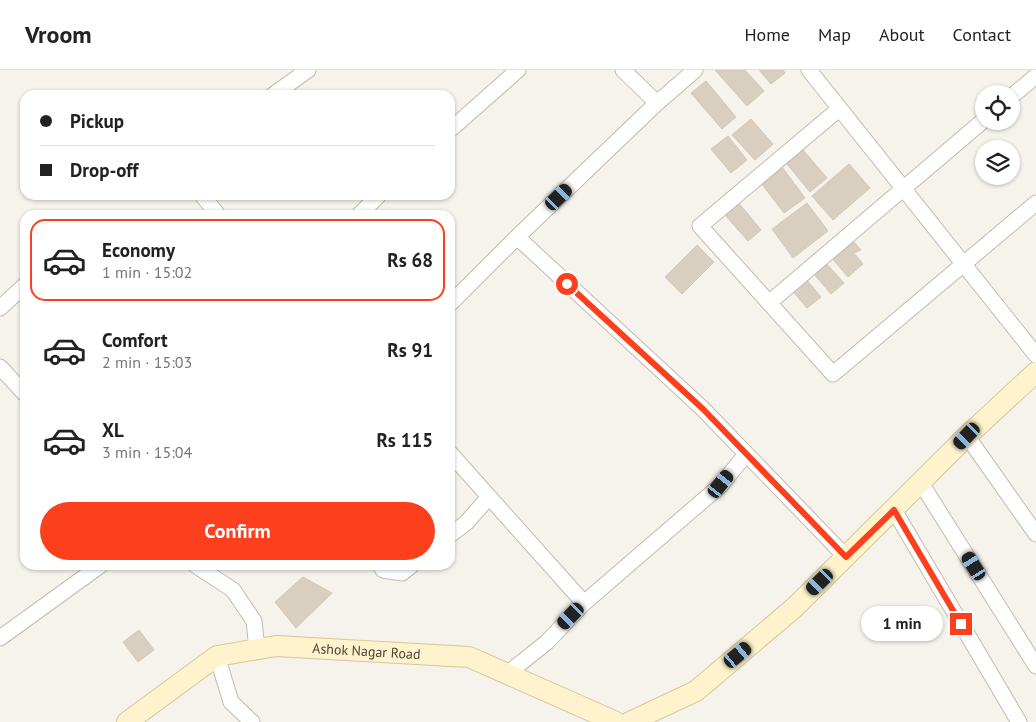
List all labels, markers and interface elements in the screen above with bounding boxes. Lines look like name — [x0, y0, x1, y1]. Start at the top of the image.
text: Vroom — [25, 19, 92, 50]
text: Home — [744, 23, 790, 46]
text: Map — [818, 23, 851, 46]
text: About — [879, 23, 925, 46]
text: Contact — [953, 23, 1011, 46]
map controls — [975, 85, 1020, 185]
button: locate — [975, 85, 1020, 130]
text: Pickup — [70, 109, 124, 133]
button: layers — [975, 140, 1020, 185]
text: Drop-off — [70, 158, 138, 182]
car — [542, 181, 575, 213]
icon: car — [42, 238, 87, 283]
text: Economy — [102, 238, 175, 262]
text: Rs 68 — [387, 248, 433, 272]
text: 1 min · 15:02 — [102, 262, 192, 282]
route start — [556, 273, 578, 295]
icon: car — [42, 328, 87, 373]
text: Comfort — [102, 328, 168, 352]
text: Rs 91 — [387, 338, 433, 362]
text: 2 min · 15:03 — [102, 352, 192, 372]
icon: car — [42, 418, 87, 463]
text: XL — [102, 418, 124, 442]
car — [951, 420, 982, 452]
text: Rs 115 — [376, 428, 433, 452]
text: 3 min · 15:04 — [102, 442, 192, 462]
car — [705, 468, 736, 500]
button: Confirm — [40, 502, 435, 560]
car — [959, 549, 988, 583]
car — [803, 566, 836, 598]
car — [555, 600, 586, 632]
callout: 1 min — [861, 606, 944, 642]
text: 1 min — [882, 613, 922, 633]
route end — [950, 613, 972, 635]
street label: Ashok Nagar Road — [312, 639, 421, 663]
car — [721, 640, 754, 670]

